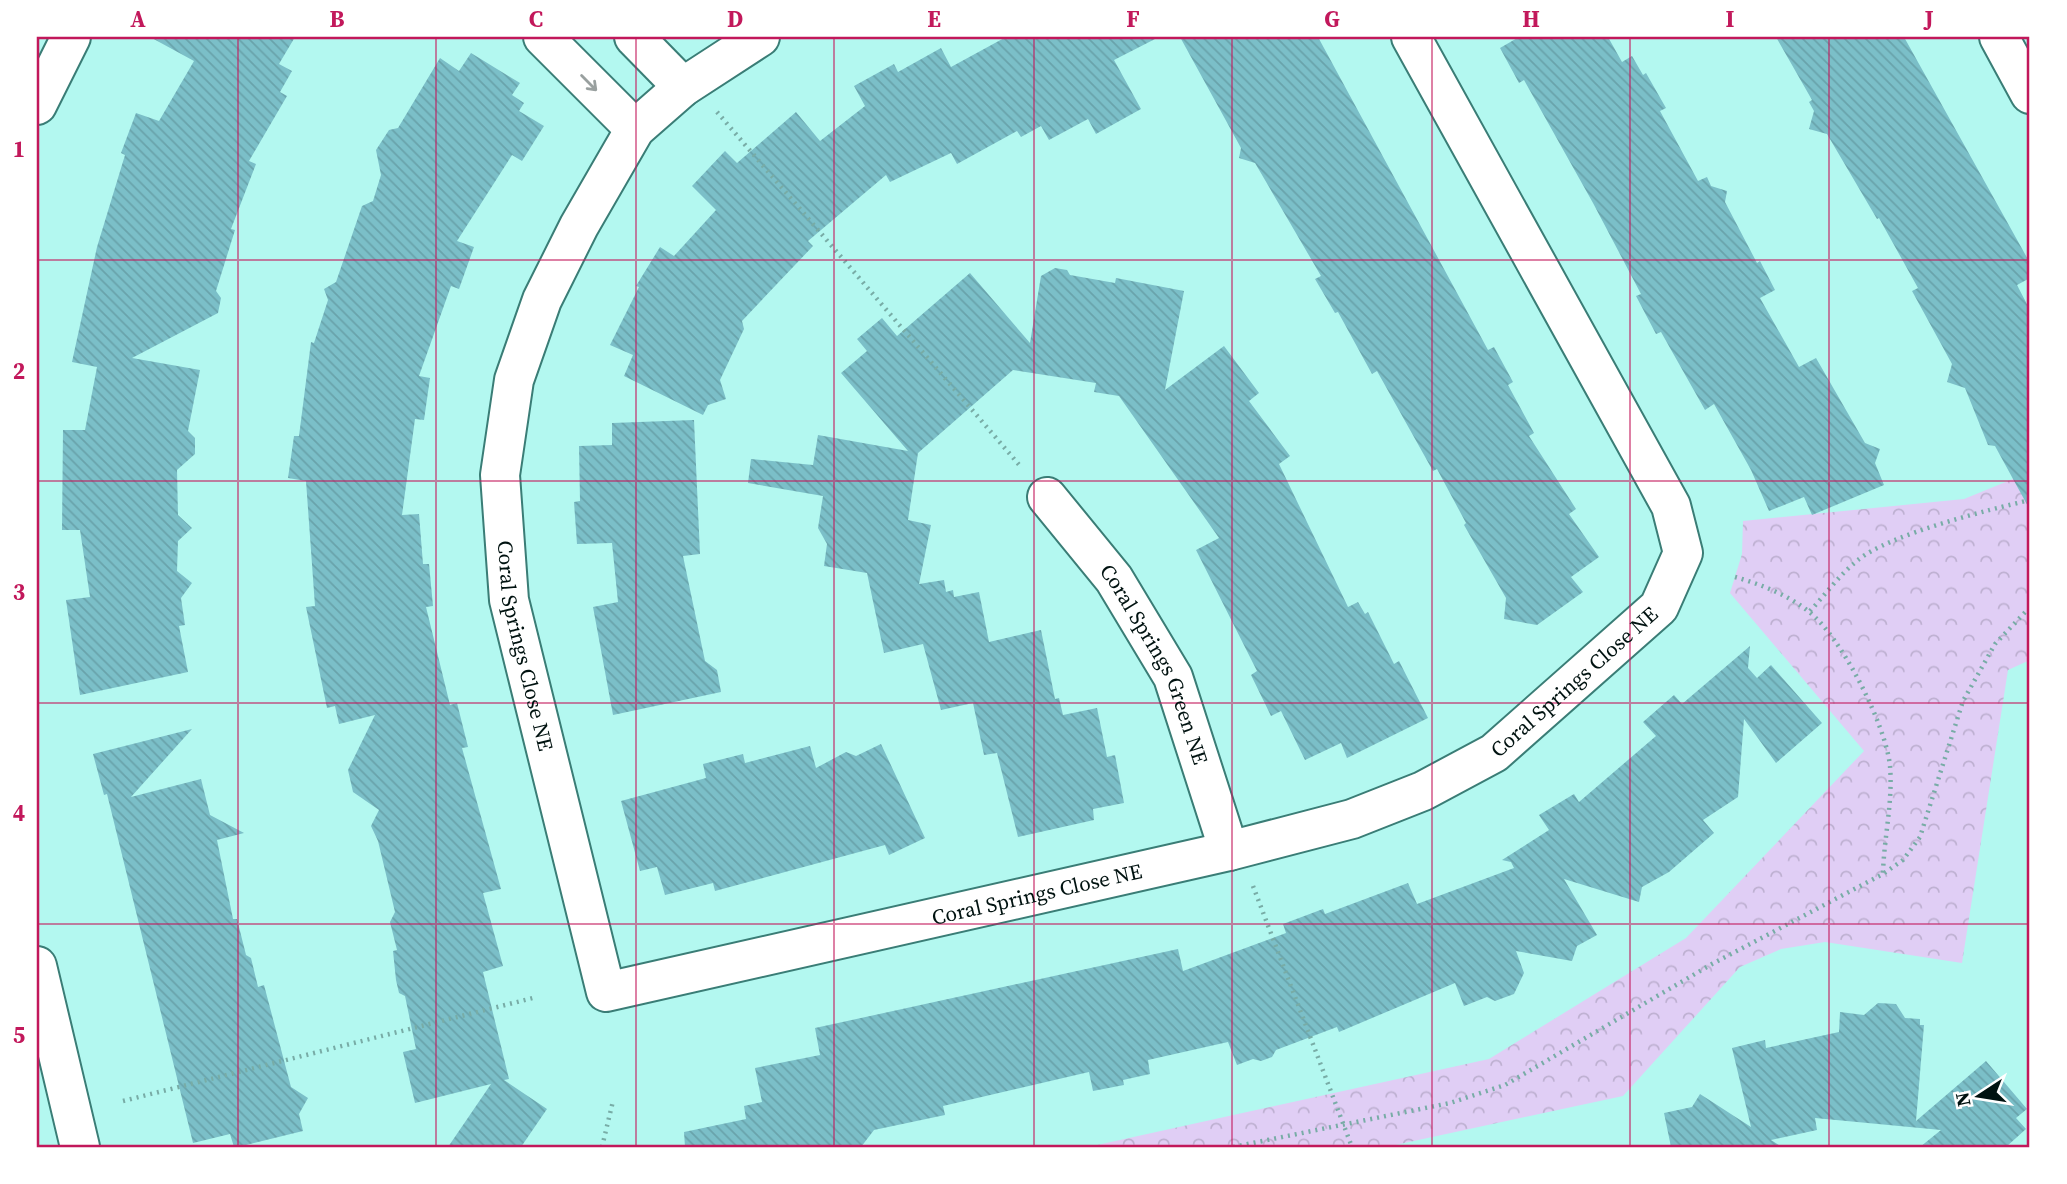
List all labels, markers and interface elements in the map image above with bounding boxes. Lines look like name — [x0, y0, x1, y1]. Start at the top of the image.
text: A — [130, 3, 146, 35]
text: B — [330, 3, 345, 35]
text: C — [529, 3, 543, 35]
text: D — [727, 3, 743, 35]
text: E — [927, 3, 941, 35]
text: F — [1126, 3, 1140, 35]
text: G — [1324, 3, 1340, 35]
text: H — [1522, 3, 1540, 35]
text: I — [1726, 3, 1735, 35]
text: J — [1922, 3, 1934, 35]
one-way arrow — [581, 74, 598, 91]
text: 1 — [13, 133, 25, 165]
text: 2 — [13, 355, 25, 387]
street label: Coral Springs Close NE — [491, 539, 561, 754]
street label: Coral Springs Green NE — [1093, 558, 1215, 768]
text: 3 — [13, 576, 25, 608]
street label: Coral Springs Close NE — [1484, 600, 1664, 764]
text: 4 — [13, 797, 25, 829]
street label: Coral Springs Close NE — [929, 856, 1145, 932]
text: 5 — [13, 1019, 25, 1051]
north arrow — [1944, 1062, 2014, 1132]
text: N — [1948, 1090, 1977, 1109]

